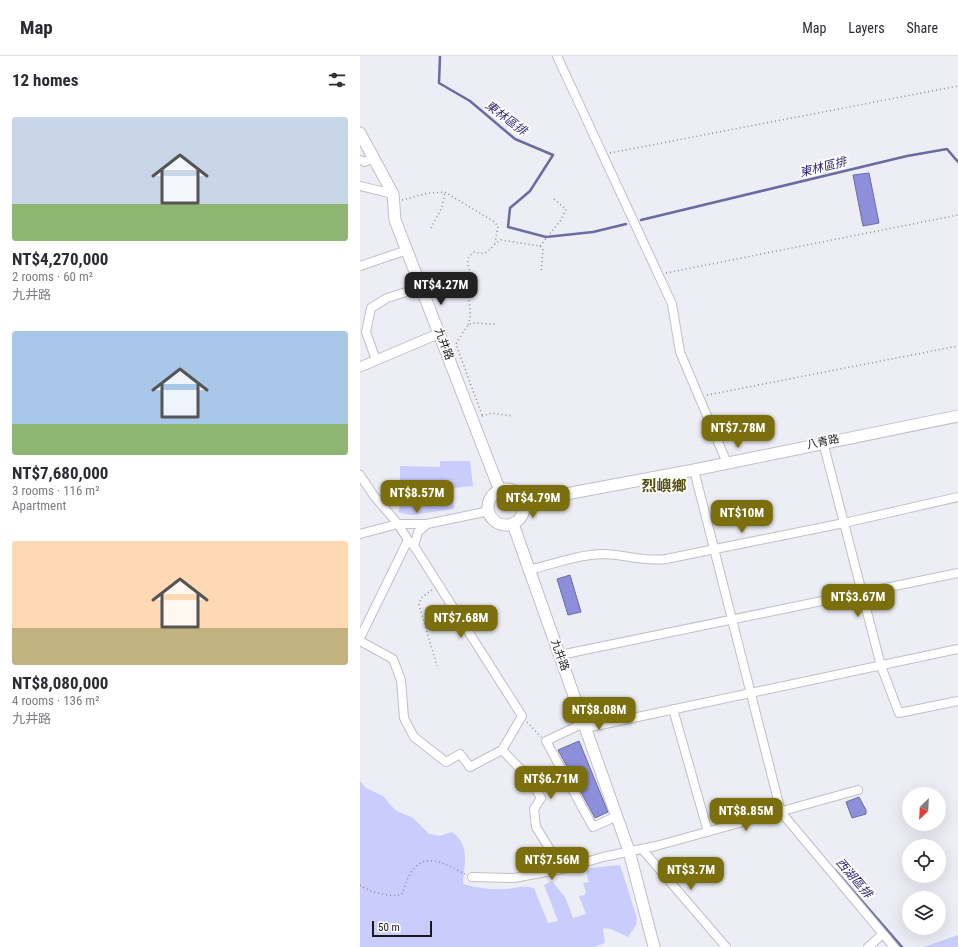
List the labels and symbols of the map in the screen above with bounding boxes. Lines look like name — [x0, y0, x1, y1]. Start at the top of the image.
water label: 東林區排 — [483, 98, 531, 139]
water label: 東林區排 — [798, 154, 850, 180]
pin: NT$4.27M — [400, 272, 482, 306]
street label: 九井路 — [432, 326, 456, 362]
pin: NT$7.78M — [697, 415, 779, 449]
street label: 八青路 — [806, 432, 840, 452]
district label: 烈嶼鄉 — [641, 477, 687, 495]
pin: NT$8.57M — [376, 480, 458, 514]
pin: NT$4.79M — [492, 485, 574, 519]
pin: NT$10M — [709, 500, 775, 534]
pin: NT$3.67M — [817, 584, 899, 618]
pin: NT$7.68M — [420, 605, 502, 639]
street label: 九井路 — [548, 637, 572, 673]
pin: NT$8.08M — [558, 697, 640, 731]
pin: NT$6.71M — [510, 766, 592, 800]
north arrow — [902, 787, 946, 831]
pin: NT$8.85M — [705, 798, 787, 832]
pin: NT$7.56M — [511, 847, 593, 881]
water label: 西湖區排 — [833, 855, 876, 902]
pin: NT$3.7M — [654, 857, 728, 891]
scale bar — [372, 919, 432, 938]

